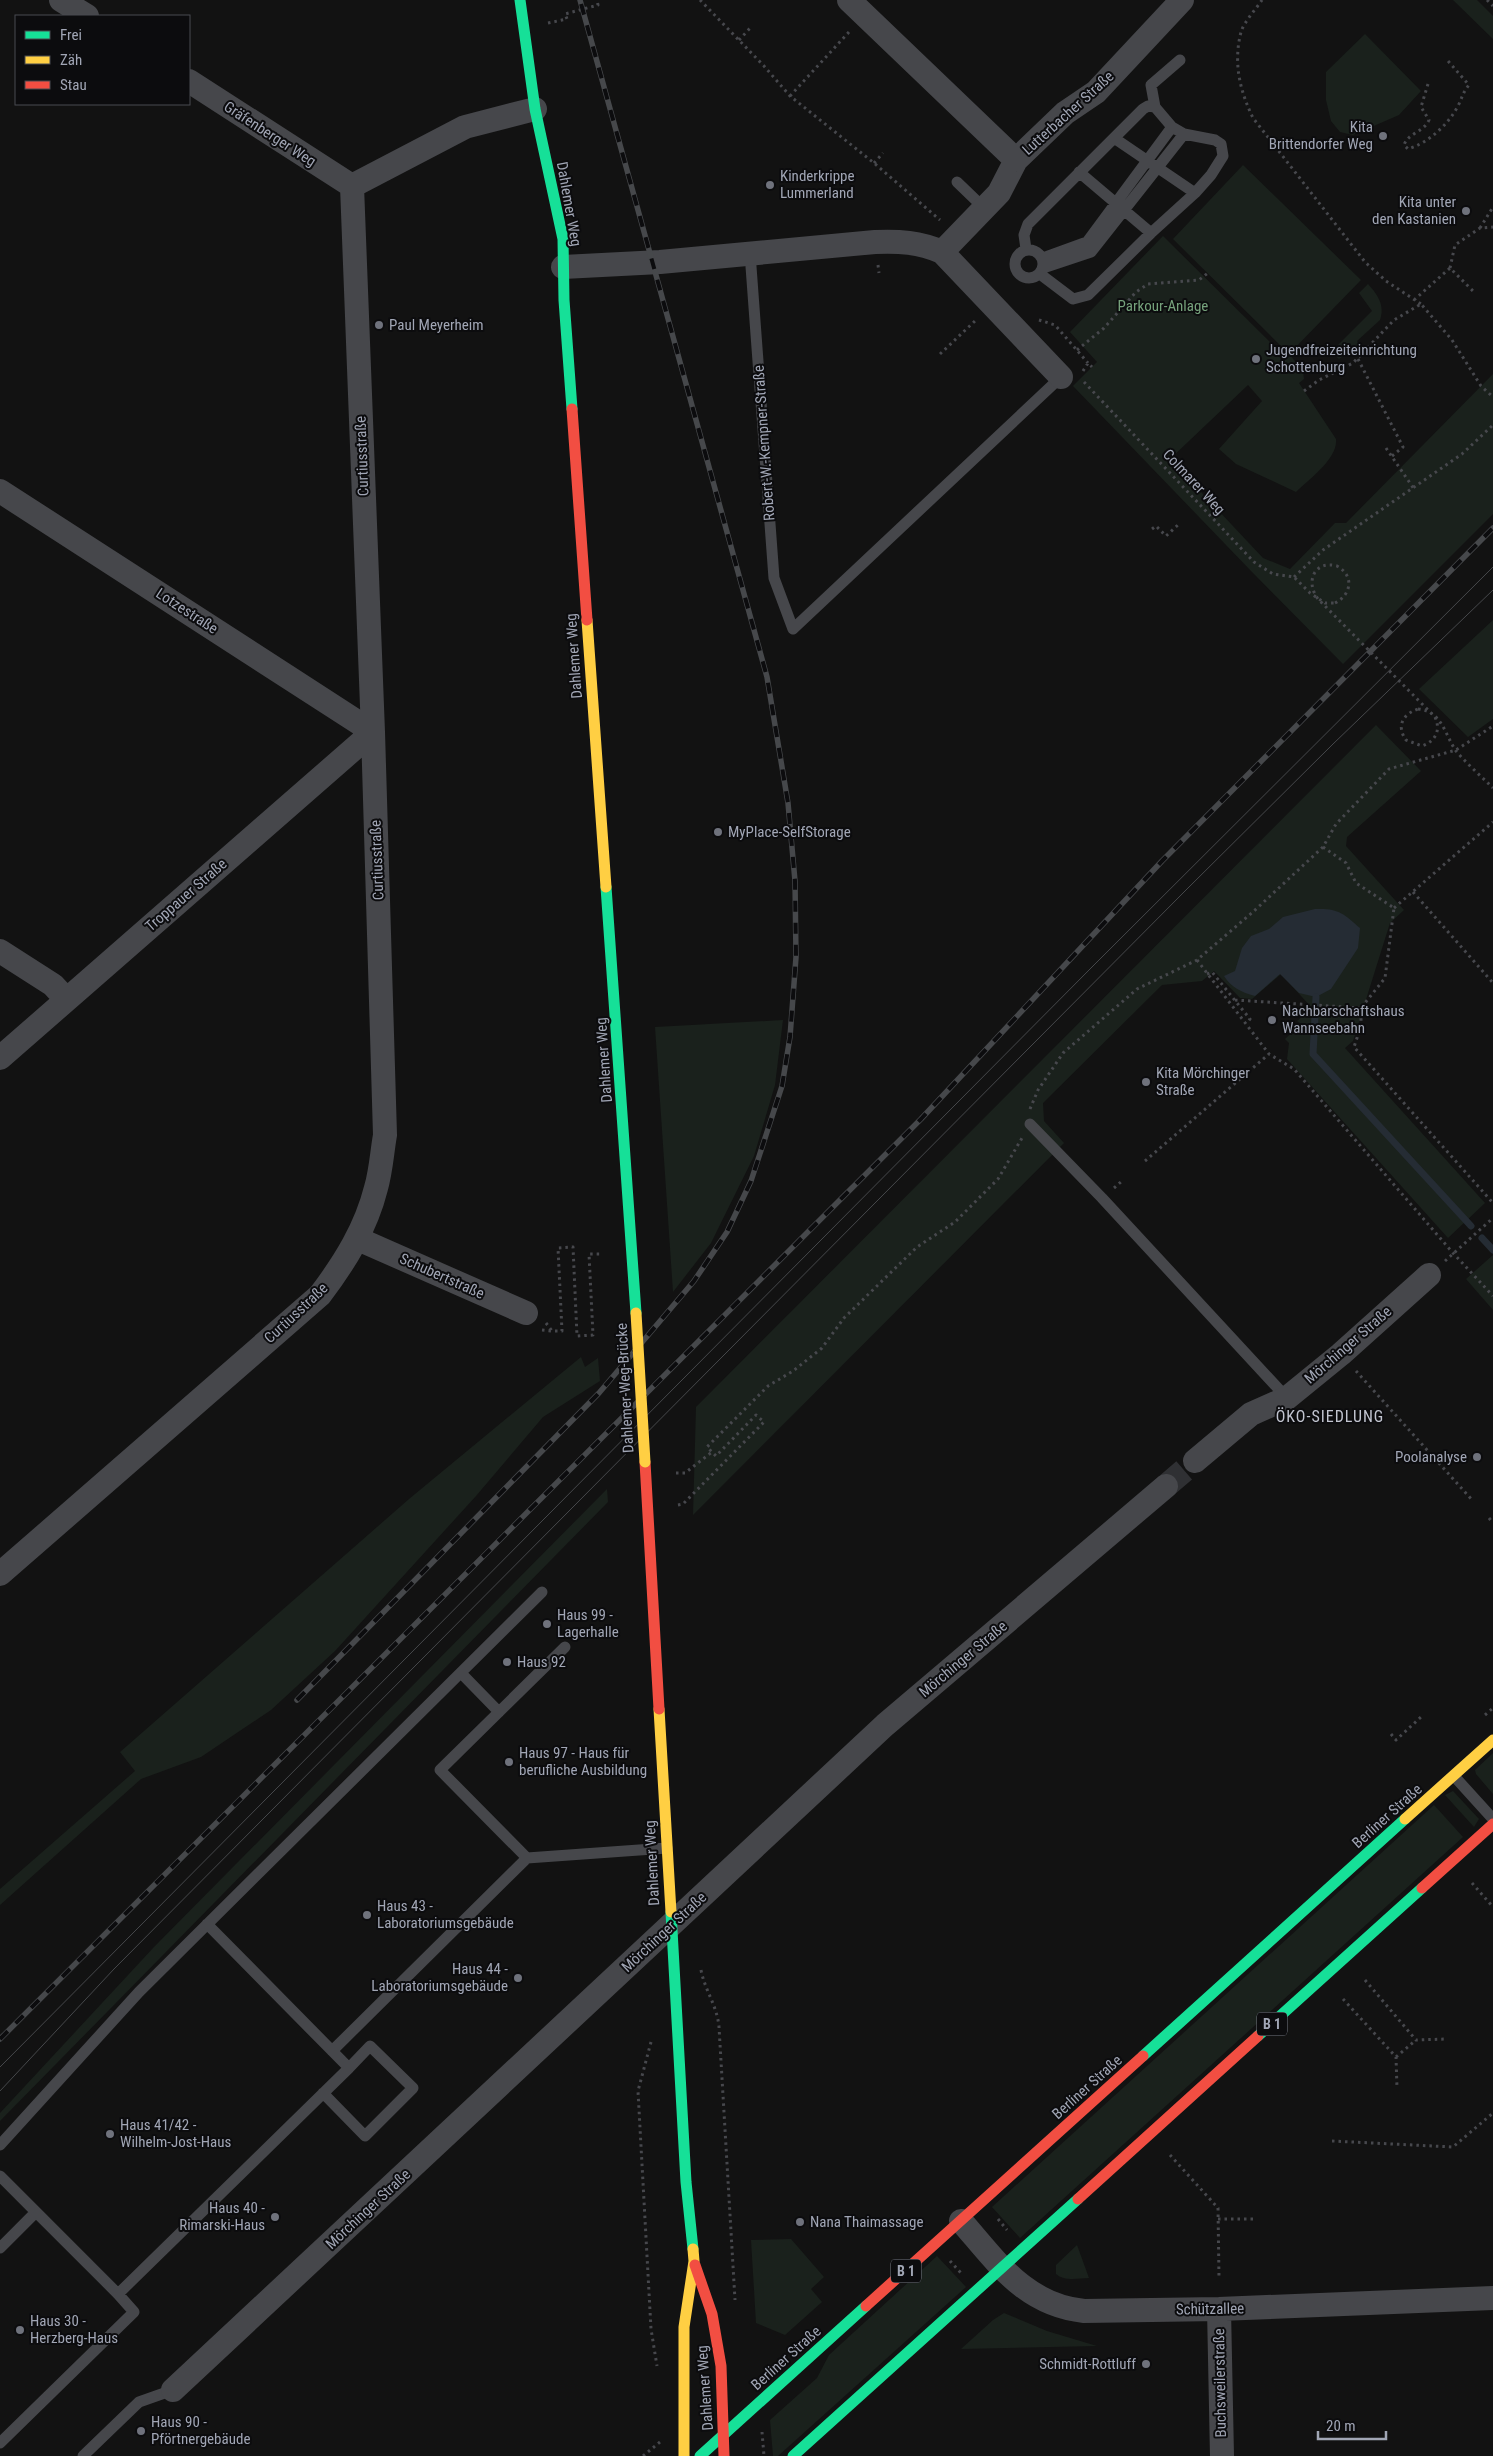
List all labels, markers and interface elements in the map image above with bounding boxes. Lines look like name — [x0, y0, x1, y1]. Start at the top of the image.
legend — [15, 15, 190, 105]
text: Frei — [60, 26, 82, 44]
text: Zäh — [60, 51, 82, 69]
street label: Lutterbacher Straße — [1019, 67, 1117, 159]
text: Stau — [60, 76, 87, 94]
street label: Gräfenberger Weg — [221, 98, 319, 170]
place label: Kita Brittendorfer Weg — [1269, 118, 1373, 153]
marker: Kita Brittendorfer Weg — [1377, 130, 1389, 142]
street label: Dahlemer Weg — [553, 160, 585, 248]
place label: Kinderkrippe Lummerland — [780, 167, 855, 202]
marker: Kinderkrippe Lummerland — [764, 179, 776, 191]
place label: Kita unter den Kastanien — [1372, 193, 1456, 228]
marker: Kita unter den Kastanien — [1460, 205, 1472, 217]
park label: Parkour-Anlage — [1118, 297, 1208, 315]
place label: Paul Meyerheim — [389, 316, 484, 334]
marker: Paul Meyerheim — [373, 319, 385, 331]
place label: Jugendfreizeiteinrichtung Schottenburg — [1266, 341, 1417, 376]
marker: Jugendfreizeiteinrichtung Schottenburg — [1250, 353, 1262, 365]
street label: Robert-W.-Kempner-Straße — [750, 365, 778, 521]
street label: Curtiusstraße — [352, 416, 372, 496]
street label: Colmarer Weg — [1159, 445, 1229, 519]
street label: Lotzestraße — [153, 584, 221, 638]
street label: Dahlemer Weg — [562, 613, 586, 699]
street label: Curtiusstraße — [367, 820, 387, 900]
place label: MyPlace-SelfStorage — [728, 823, 851, 841]
marker: MyPlace-SelfStorage — [712, 826, 724, 838]
street label: Troppauer Straße — [142, 855, 230, 935]
place label: Nachbarschaftshaus Wannseebahn — [1282, 1002, 1405, 1037]
marker: Nachbarschaftshaus Wannseebahn — [1266, 1014, 1278, 1026]
street label: Dahlemer Weg — [592, 1017, 616, 1103]
place label: Kita Mörchinger Straße — [1156, 1064, 1250, 1099]
marker: Kita Mörchinger Straße — [1140, 1076, 1152, 1088]
street label: Schubertstraße — [397, 1249, 487, 1303]
street label: Curtiusstraße — [261, 1279, 331, 1347]
street label: Mörchinger Straße — [1301, 1302, 1395, 1388]
street label: Dahlemer-Weg-Brücke — [613, 1323, 637, 1453]
district label: ÖKO-SIEDLUNG — [1276, 1407, 1384, 1426]
place label: Poolanalyse — [1395, 1448, 1467, 1466]
marker: Poolanalyse — [1471, 1451, 1483, 1463]
place label: Haus 99 - Lagerhalle — [557, 1606, 619, 1641]
street label: Mörchinger Straße — [915, 1617, 1011, 1701]
marker: Haus 99 - Lagerhalle — [541, 1618, 553, 1630]
place label: Haus 92 — [517, 1653, 566, 1671]
marker: Haus 92 — [501, 1656, 513, 1668]
place label: Haus 97 - Haus für berufliche Ausbildung — [519, 1744, 647, 1779]
marker: Haus 97 - Haus für berufliche Ausbildung — [503, 1756, 515, 1768]
street label: Berliner Straße — [1348, 1780, 1426, 1852]
street label: Dahlemer Weg — [641, 1820, 663, 1906]
street label: Mörchinger Straße — [618, 1888, 710, 1976]
place label: Haus 43 - Laboratoriumsgebäude — [377, 1897, 514, 1932]
marker: Haus 43 - Laboratoriumsgebäude — [361, 1909, 373, 1921]
place label: Haus 44 - Laboratoriumsgebäude — [371, 1960, 508, 1995]
marker: Haus 44 - Laboratoriumsgebäude — [512, 1972, 524, 1984]
road number: B 1 — [1257, 2012, 1287, 2036]
street label: Berliner Straße — [1048, 2051, 1126, 2123]
place label: Haus 41/42 - Wilhelm-Jost-Haus — [120, 2116, 232, 2151]
marker: Haus 41/42 - Wilhelm-Jost-Haus — [104, 2128, 116, 2140]
street label: Mörchinger Straße — [322, 2165, 414, 2253]
place label: Haus 40 - Rimarski-Haus — [179, 2199, 265, 2234]
marker: Haus 40 - Rimarski-Haus — [269, 2211, 281, 2223]
place label: Nana Thaimassage — [810, 2213, 924, 2231]
marker: Nana Thaimassage — [794, 2216, 806, 2228]
road number: B 1 — [891, 2260, 921, 2282]
street label: Schützallee — [1176, 2299, 1244, 2319]
place label: Haus 30 - Herzberg-Haus — [30, 2312, 118, 2347]
street label: Berliner Straße — [747, 2322, 825, 2394]
marker: Haus 30 - Herzberg-Haus — [14, 2324, 26, 2336]
street label: Buchsweilerstraße — [1210, 2328, 1230, 2438]
street label: Dahlemer Weg — [693, 2345, 717, 2431]
place label: Schmidt-Rottluff — [1039, 2355, 1136, 2373]
marker: Schmidt-Rottluff — [1140, 2358, 1152, 2370]
scale bar — [1318, 2408, 1386, 2440]
place label: Haus 90 - Pförtnergebäude — [151, 2413, 250, 2448]
text: 20 m — [1326, 2417, 1356, 2435]
marker: Haus 90 - Pförtnergebäude — [135, 2425, 147, 2437]

